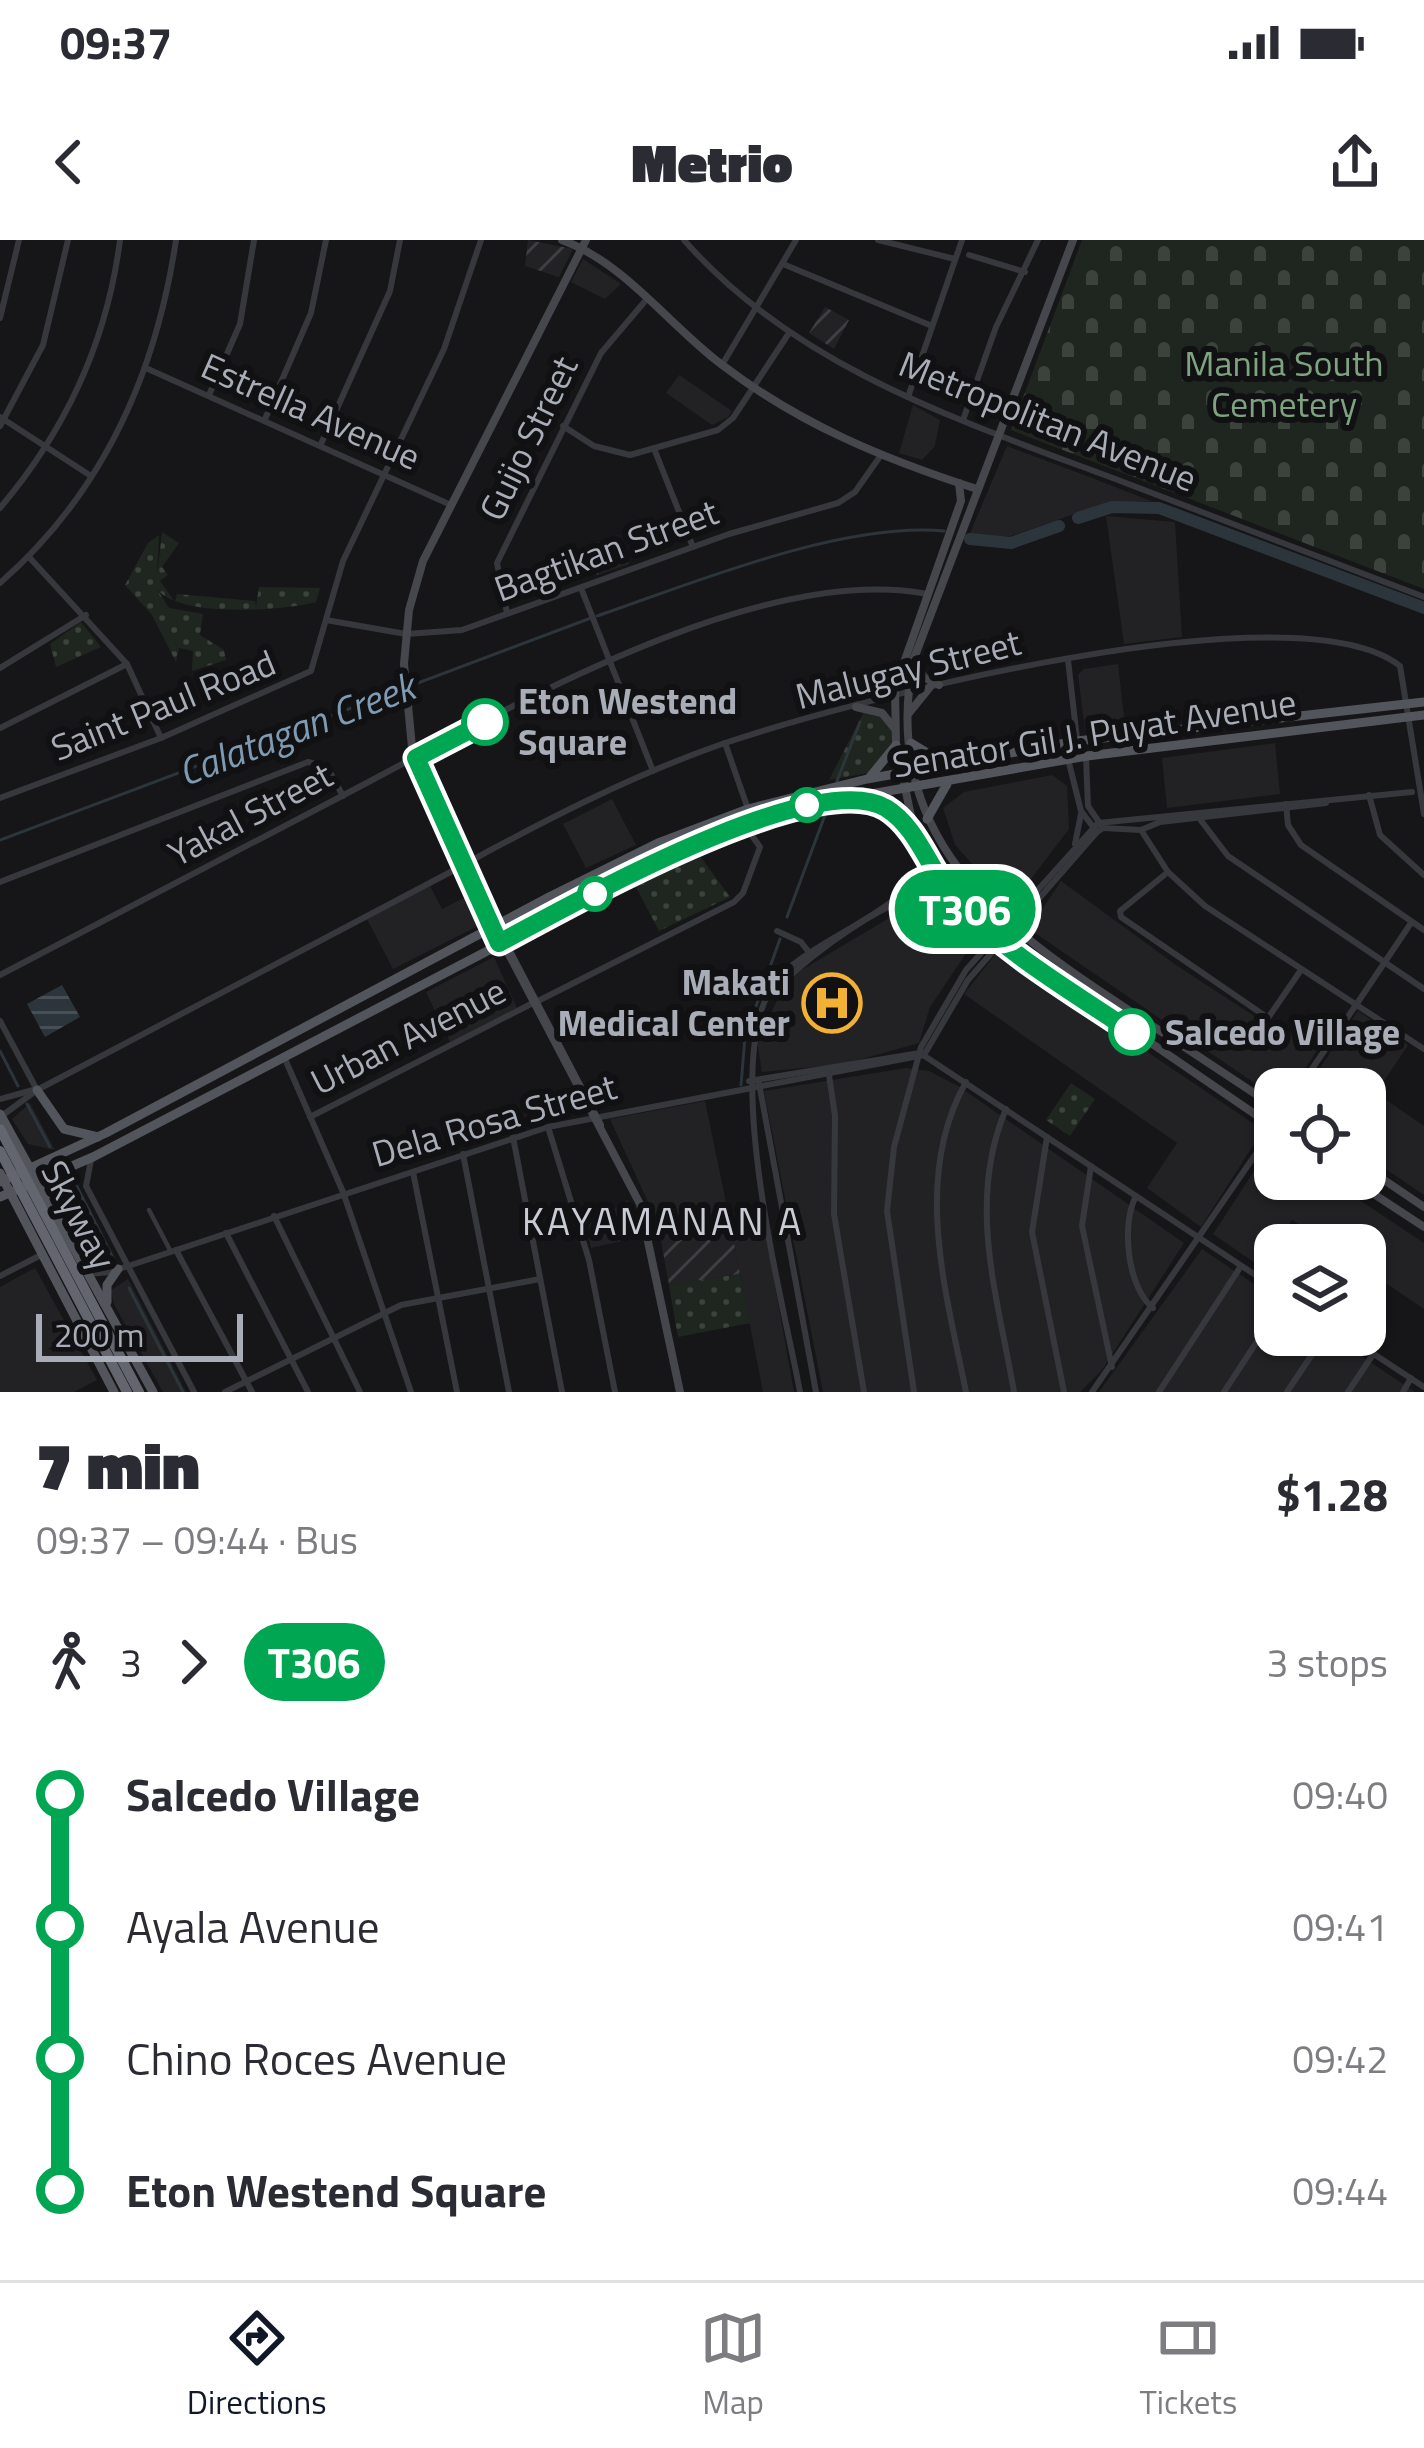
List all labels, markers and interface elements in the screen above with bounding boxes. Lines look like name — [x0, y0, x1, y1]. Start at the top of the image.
text: 09:37 — [60, 8, 172, 76]
text: Metrio — [631, 121, 793, 203]
icon: back — [36, 129, 102, 195]
icon: share — [1322, 129, 1388, 195]
park label: Manila South Cemetery — [1184, 335, 1384, 431]
street label: Metropolitan Avenue — [891, 336, 1205, 505]
street label: Estrella Avenue — [193, 338, 430, 483]
street label: Guijo Street — [464, 346, 591, 529]
street label: Bagtikan Street — [486, 483, 726, 615]
street label: Malugay Street — [790, 614, 1027, 723]
street label: Saint Paul Road — [42, 635, 283, 775]
water label: Calatagan Creek — [169, 655, 427, 801]
place label: Eton Westend Square — [518, 673, 737, 769]
street label: Senator Gil J. Puyat Avenue — [888, 673, 1300, 792]
marker: Eton Westend Square — [463, 700, 507, 744]
street label: Yakal Street — [158, 747, 342, 880]
unlabelled marker — [791, 789, 823, 821]
line badge: T306 — [881, 870, 1049, 948]
text: T306 — [919, 877, 1011, 941]
unlabelled marker — [579, 878, 611, 910]
place label: Makati Medical Center — [557, 954, 790, 1050]
street label: Urban Avenue — [301, 963, 515, 1108]
hospital icon: Makati Medical Center — [801, 972, 863, 1034]
place label: Salcedo Village — [1165, 1004, 1400, 1059]
marker: Salcedo Village — [1110, 1010, 1154, 1054]
street label: Dela Rosa Street — [365, 1058, 623, 1181]
map controls — [1254, 1068, 1386, 1356]
button: locate — [1254, 1068, 1386, 1200]
street label: Skyway — [28, 1150, 131, 1279]
district label: KAYAMANAN A — [522, 1191, 804, 1250]
button: layers — [1254, 1224, 1386, 1356]
scale bar — [36, 1308, 243, 1361]
text: 200 m — [54, 1310, 144, 1360]
text: 7 min — [36, 1414, 200, 1515]
text: $1.28 — [1276, 1460, 1388, 1528]
text: 09:37 – 09:44 · Bus — [36, 1510, 358, 1569]
icon: walk — [36, 1629, 102, 1695]
icon: forward — [160, 1629, 226, 1695]
text: T306 — [268, 1630, 361, 1694]
text: 3 — [120, 1633, 142, 1692]
text: 3 stops — [1266, 1633, 1388, 1692]
text: Salcedo Village — [126, 1760, 420, 1828]
text: 09:40 — [1292, 1765, 1388, 1824]
text: Ayala Avenue — [126, 1892, 380, 1960]
text: 09:41 — [1292, 1897, 1388, 1956]
text: Chino Roces Avenue — [126, 2024, 507, 2092]
text: 09:42 — [1292, 2029, 1388, 2088]
text: Eton Westend Square — [126, 2156, 547, 2224]
text: 09:44 — [1292, 2161, 1388, 2220]
tab: Directions — [187, 2305, 327, 2427]
tab: Map — [700, 2305, 766, 2427]
tab: Tickets — [1139, 2305, 1237, 2427]

